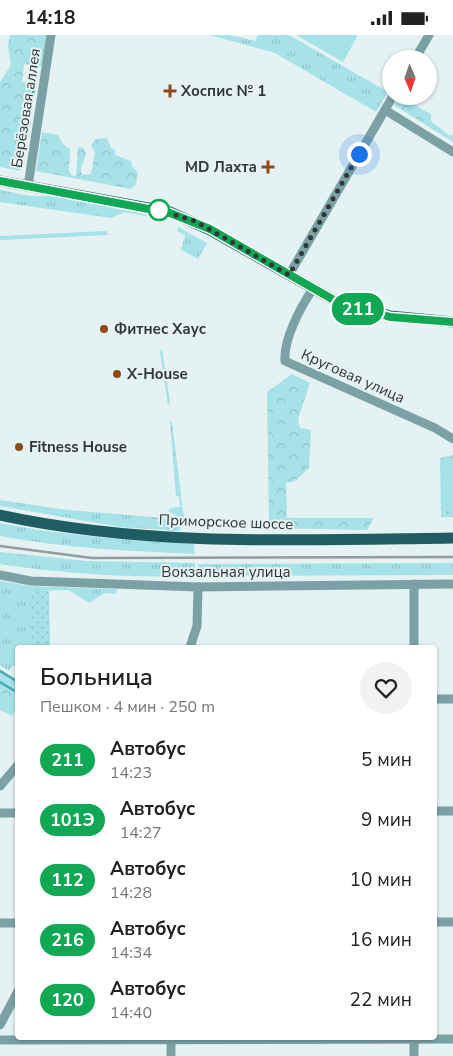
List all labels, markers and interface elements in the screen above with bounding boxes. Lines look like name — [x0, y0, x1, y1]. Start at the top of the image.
text: 14:18 — [25, 5, 75, 31]
street label: Берёзовая аллея — [7, 47, 45, 169]
north arrow — [382, 50, 438, 105]
map controls — [382, 50, 437, 105]
place label: Хоспис № 1 — [180, 81, 266, 101]
marker: Хоспис № 1 — [163, 84, 177, 98]
your location — [347, 142, 372, 167]
place label: MD Лахта — [185, 157, 257, 177]
marker: MD Лахта — [261, 160, 275, 174]
unlabelled marker — [148, 199, 170, 221]
line badge: 211 — [329, 293, 387, 325]
text: 211 — [342, 297, 374, 321]
place label: Фитнес Хаус — [114, 319, 206, 339]
marker: Фитнес Хаус — [98, 323, 110, 335]
street label: Круговая улица — [298, 344, 408, 408]
place label: X-House — [126, 364, 188, 384]
marker: X-House — [111, 368, 123, 380]
place label: Fitness House — [29, 437, 127, 457]
marker: Fitness House — [13, 441, 25, 453]
street label: Приморское шоссе — [158, 510, 294, 534]
street label: Вокзальная улица — [161, 562, 291, 582]
text: Больница — [40, 661, 153, 693]
button: heart — [360, 662, 412, 714]
text: Пешком · 4 мин · 250 m — [40, 696, 215, 718]
text: Автобус — [110, 736, 186, 762]
text: 5 мин — [361, 747, 412, 773]
text: 211 — [51, 748, 84, 772]
text: 14:23 — [110, 762, 152, 784]
text: Автобус — [120, 796, 195, 822]
text: 9 мин — [361, 807, 412, 833]
text: 101Э — [50, 808, 95, 832]
text: 14:27 — [120, 822, 162, 844]
text: Автобус — [110, 856, 186, 882]
text: 10 мин — [350, 867, 412, 893]
text: 112 — [51, 868, 84, 892]
text: 14:28 — [110, 882, 152, 904]
text: Автобус — [110, 916, 186, 942]
text: 16 мин — [350, 927, 412, 953]
text: 216 — [51, 928, 84, 952]
text: 14:34 — [110, 942, 152, 964]
text: Автобус — [110, 976, 186, 1002]
text: 22 мин — [350, 987, 412, 1013]
text: 120 — [51, 988, 84, 1012]
text: 14:40 — [110, 1002, 152, 1024]

